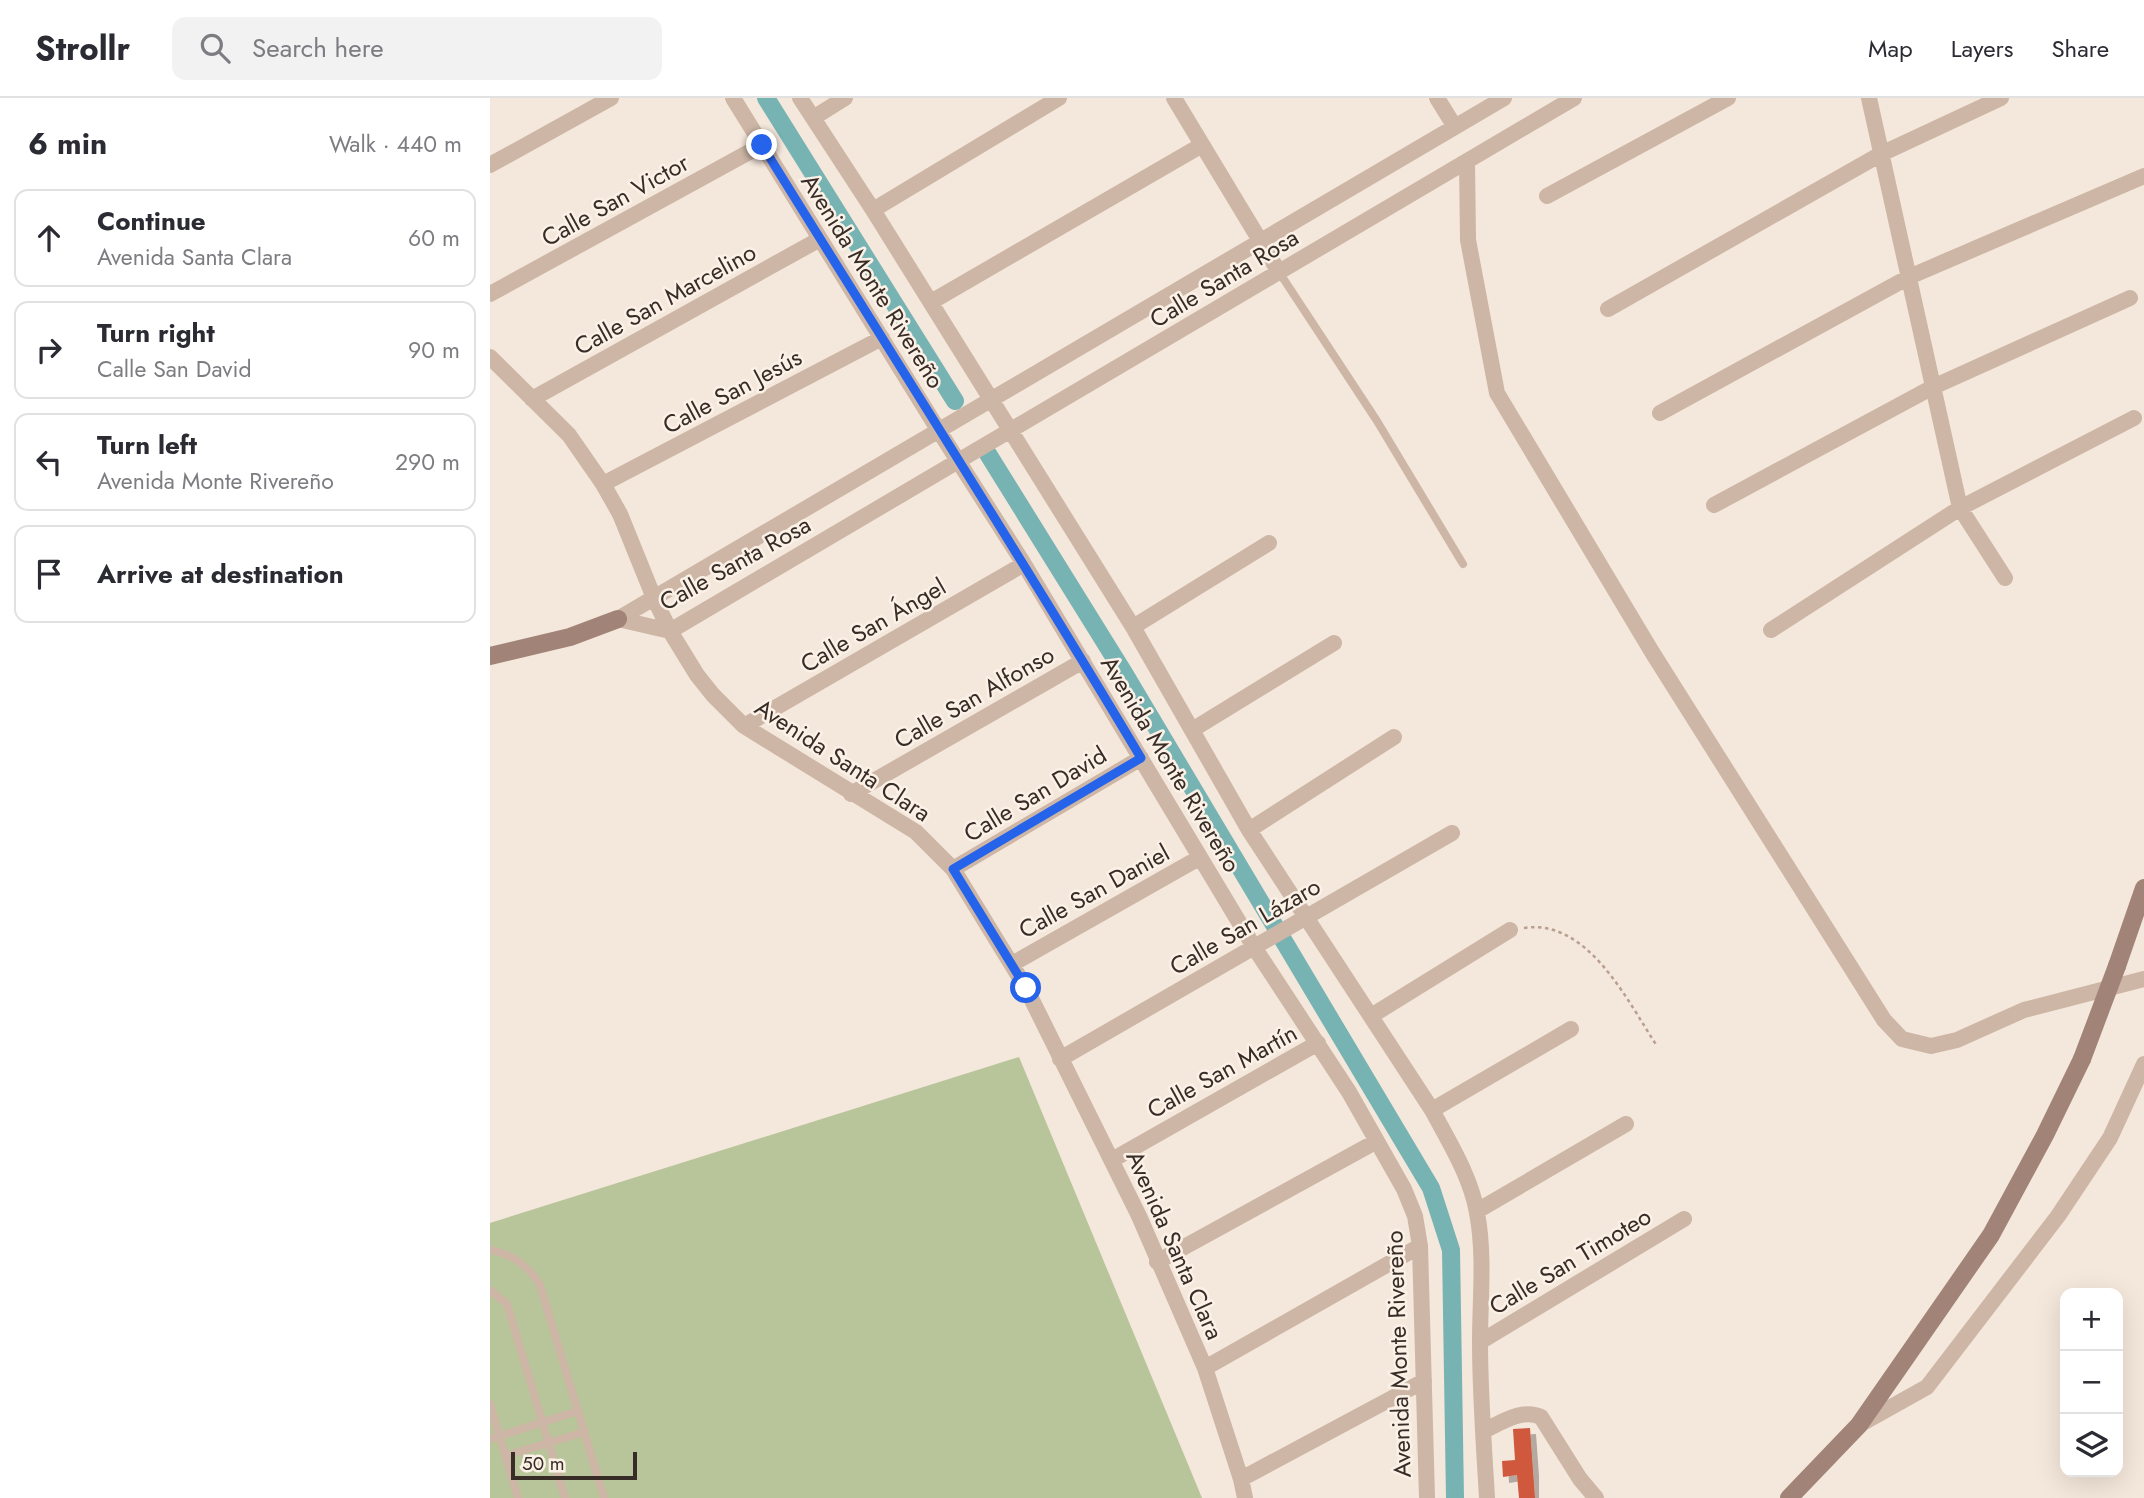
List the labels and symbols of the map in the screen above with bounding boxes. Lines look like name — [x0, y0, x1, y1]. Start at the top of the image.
route end — [746, 129, 777, 160]
street label: Calle San Victor — [535, 145, 696, 255]
street label: Avenida Monte Rivereño — [793, 167, 953, 395]
street label: Calle Santa Rosa — [1143, 220, 1305, 336]
street label: Calle San Marcelino — [568, 234, 762, 364]
street label: Calle San Jesús — [656, 340, 808, 442]
street label: Calle Santa Rosa — [653, 507, 817, 619]
street label: Calle San Ángel — [794, 569, 952, 681]
street label: Calle San Alfonso — [887, 637, 1061, 757]
street label: Avenida Monte Rivereño — [1092, 649, 1250, 879]
street label: Avenida Santa Clara — [748, 690, 938, 830]
street label: Calle San David — [957, 737, 1113, 851]
street label: Calle San Daniel — [1012, 835, 1176, 947]
street label: Calle San Lázaro — [1163, 869, 1327, 983]
route start — [1010, 972, 1041, 1003]
street label: Calle San Martín — [1141, 1015, 1303, 1127]
street label: Avenida Santa Clara — [1118, 1145, 1232, 1345]
street label: Calle San Timoteo — [1482, 1199, 1658, 1323]
street label: Avenida Monte Rivereño — [1376, 1230, 1420, 1478]
scale bar — [511, 1449, 637, 1481]

